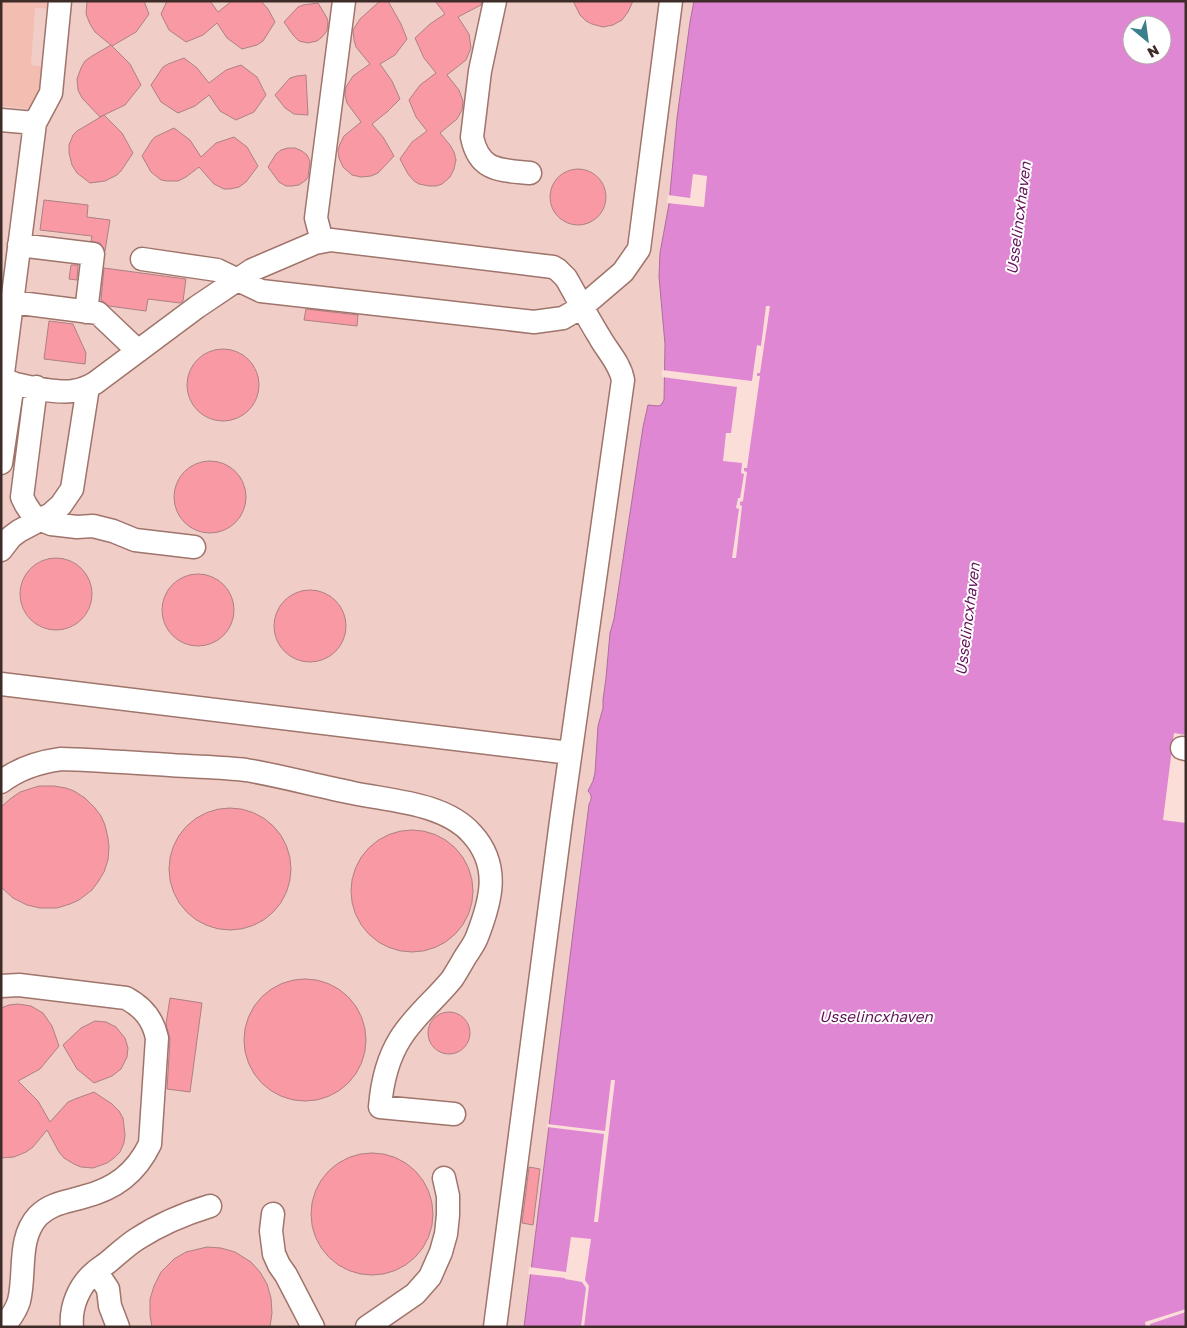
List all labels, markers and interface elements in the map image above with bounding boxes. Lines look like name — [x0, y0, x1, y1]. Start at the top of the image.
north arrow — [1122, 15, 1172, 65]
text: N — [1145, 42, 1162, 62]
water label: Usselincxhaven — [1002, 160, 1034, 275]
water label: Usselincxhaven — [951, 561, 983, 676]
water label: Usselincxhaven — [819, 1007, 933, 1025]

